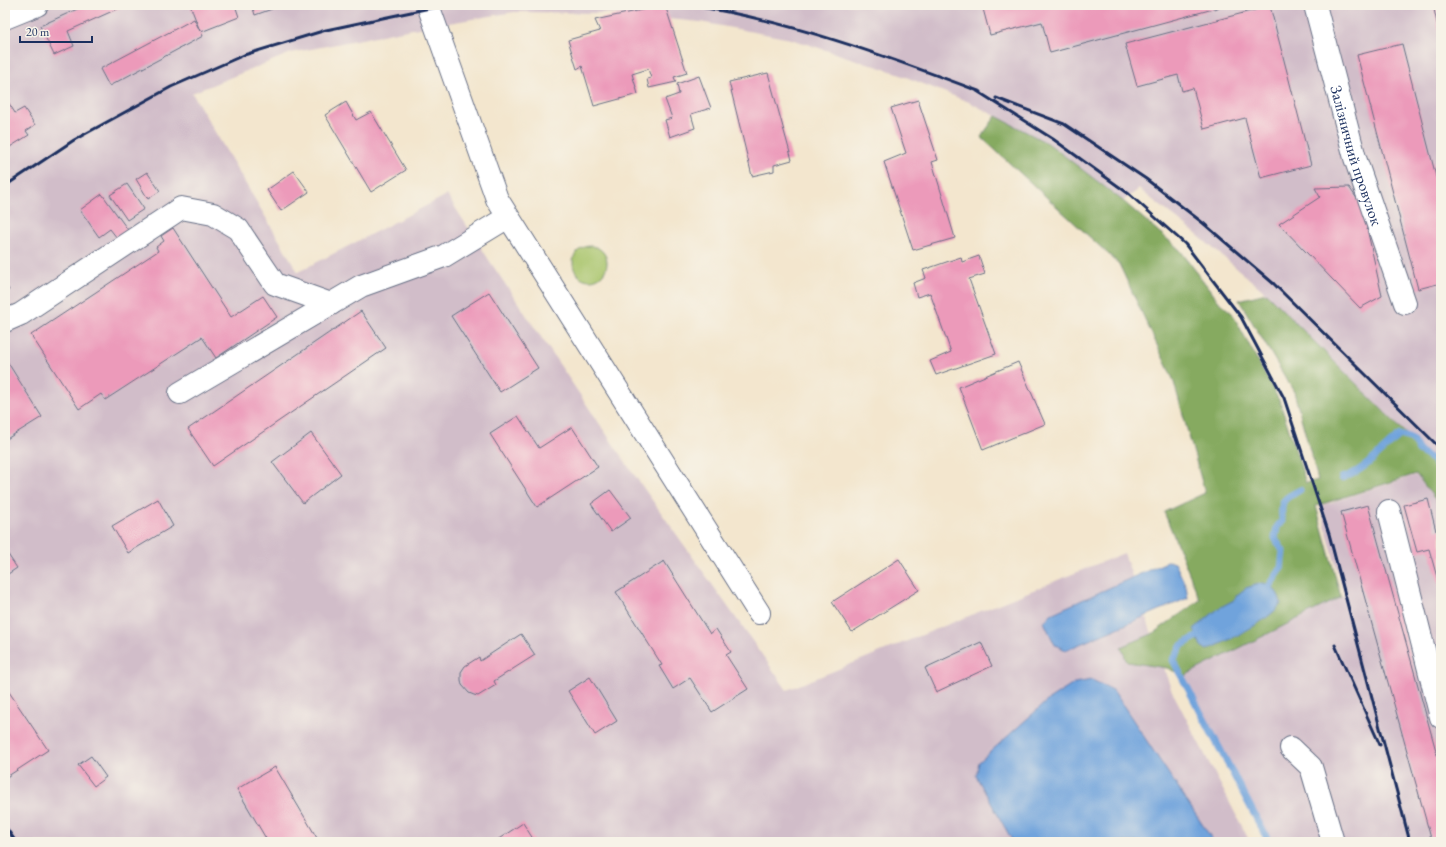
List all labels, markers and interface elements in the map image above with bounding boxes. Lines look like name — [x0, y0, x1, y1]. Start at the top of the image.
scale bar — [20, 18, 92, 44]
text: 20 m — [26, 24, 50, 40]
street label: Залізничний провулок — [1326, 83, 1388, 228]

